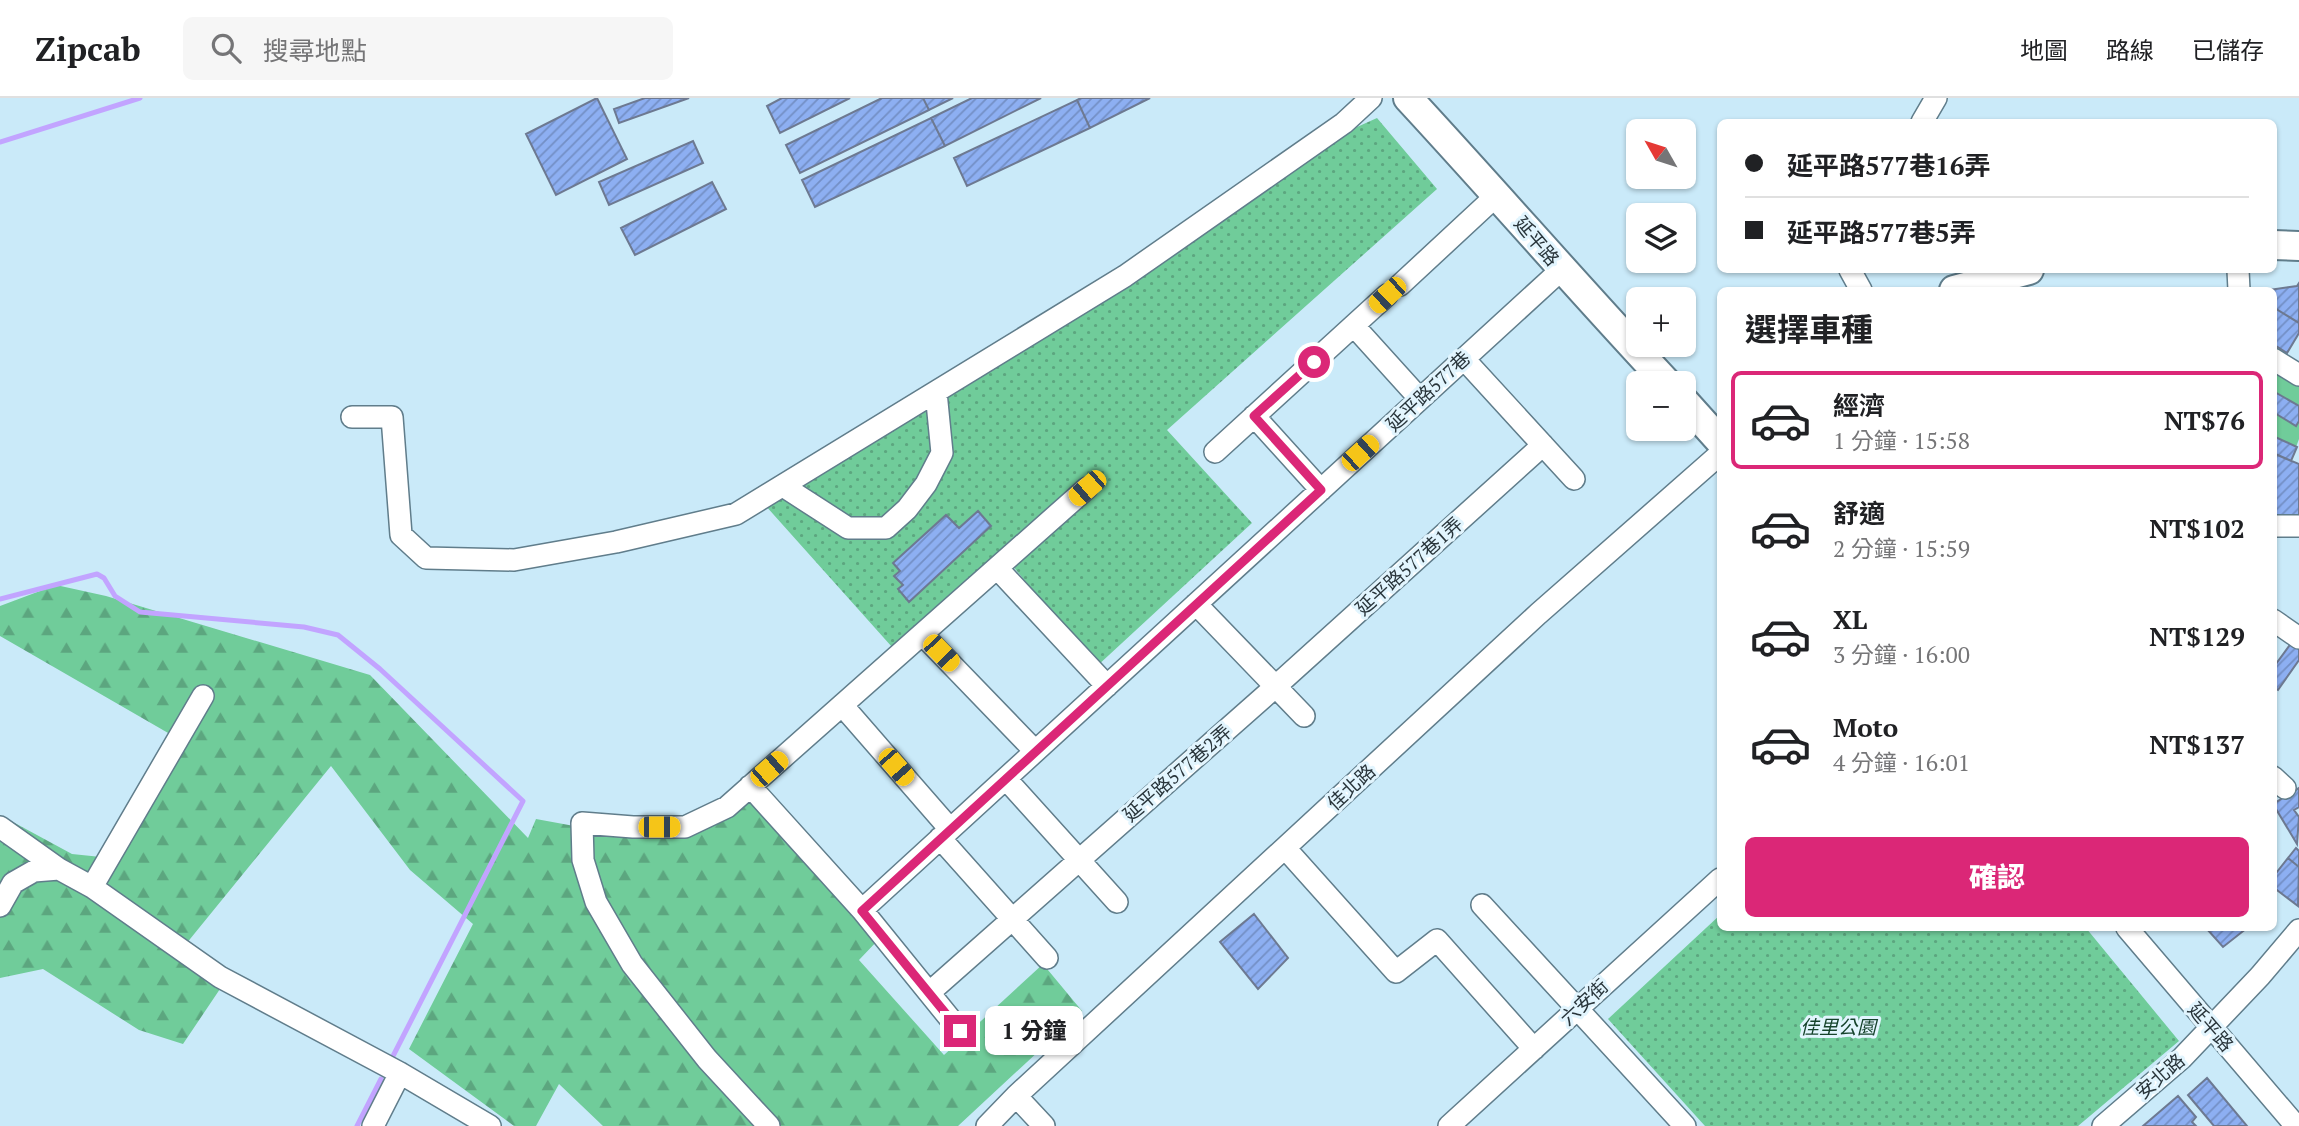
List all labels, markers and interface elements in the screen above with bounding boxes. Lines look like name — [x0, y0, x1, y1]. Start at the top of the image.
search box — [183, 17, 673, 80]
text: Zipcab — [35, 27, 141, 70]
icon: search — [207, 29, 245, 67]
text: 搜尋地點 — [263, 33, 367, 67]
text: 地圖 — [2020, 34, 2068, 66]
text: 路線 — [2106, 34, 2154, 66]
text: 已儲存 — [2192, 34, 2264, 66]
north arrow — [1626, 119, 1696, 189]
map controls — [1626, 119, 1696, 441]
text: 延平路577巷16弄 — [1787, 148, 1990, 182]
button: layers — [1626, 203, 1696, 273]
street label: 延平路 — [1509, 211, 1565, 271]
text: 延平路577巷5弄 — [1787, 215, 1976, 249]
car — [1365, 273, 1410, 317]
button: + — [1626, 287, 1696, 357]
text: 選擇車種 — [1745, 308, 1873, 350]
street label: 延平路577巷 — [1380, 345, 1475, 436]
route start — [1298, 346, 1330, 378]
button: − — [1626, 371, 1696, 441]
text: 經濟 — [1833, 388, 1885, 422]
icon: car — [1749, 389, 1812, 452]
text: NT$76 — [2164, 403, 2245, 437]
text: 1 分鐘 · 15:58 — [1833, 425, 1970, 456]
car — [1338, 431, 1383, 475]
car — [1065, 466, 1110, 510]
text: 舒適 — [1833, 496, 1885, 530]
icon: car — [1749, 497, 1812, 560]
street label: 延平路577巷1弄 — [1350, 511, 1467, 620]
text: NT$102 — [2149, 511, 2245, 545]
text: 2 分鐘 · 15:59 — [1833, 533, 1970, 564]
text: XL — [1833, 602, 1867, 636]
icon: car — [1749, 605, 1812, 668]
text: NT$129 — [2149, 619, 2245, 653]
car — [919, 631, 964, 675]
text: 3 分鐘 · 16:00 — [1833, 639, 1970, 670]
text: Moto — [1833, 710, 1898, 744]
icon: car — [1749, 713, 1812, 776]
street label: 延平路577巷2弄 — [1117, 719, 1236, 827]
text: NT$137 — [2149, 727, 2245, 761]
car — [875, 744, 918, 790]
car — [747, 747, 792, 791]
text: 4 分鐘 · 16:01 — [1833, 747, 1970, 778]
street label: 佳北路 — [1321, 758, 1380, 815]
car — [639, 817, 681, 838]
button: 確認 — [1745, 837, 2249, 917]
street label: 六安街 — [1554, 973, 1613, 1030]
street label: 延平路 — [2183, 997, 2240, 1056]
callout: 1 分鐘 — [984, 1006, 1082, 1056]
park label: 佳里公園 — [1800, 1014, 1879, 1039]
route end — [944, 1015, 976, 1047]
text: 1 分鐘 — [1001, 1015, 1067, 1046]
street label: 安北路 — [2130, 1047, 2189, 1104]

